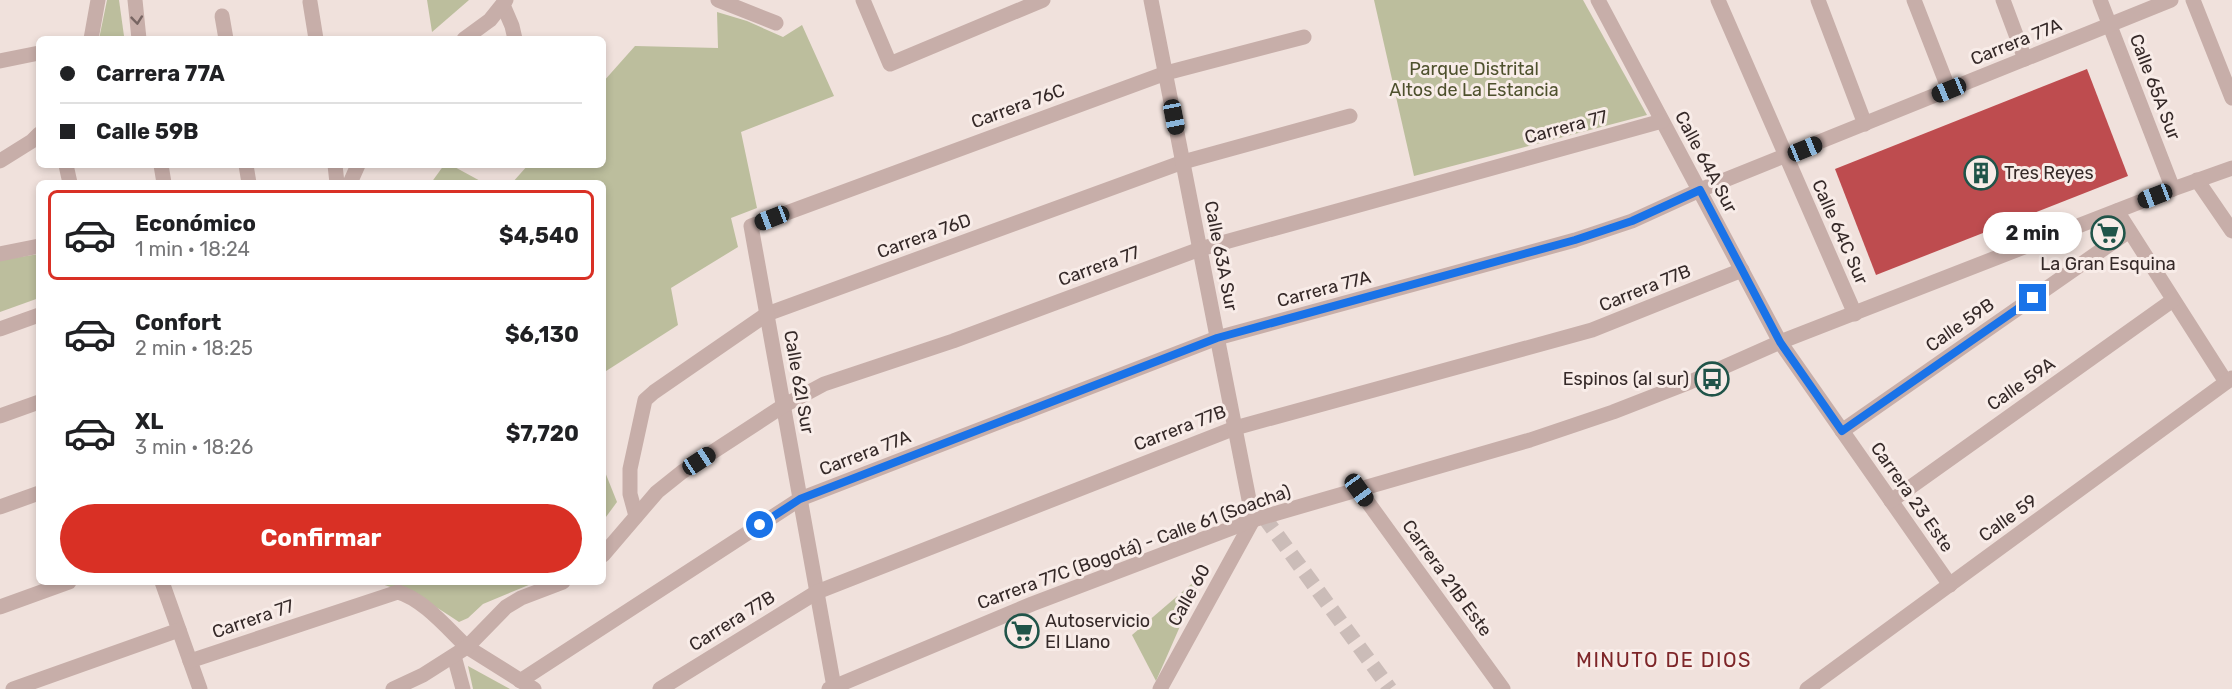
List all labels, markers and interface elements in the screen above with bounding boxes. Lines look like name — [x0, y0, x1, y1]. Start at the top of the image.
street label: Carrera 77A — [1967, 14, 2065, 70]
one-way arrow — [130, 15, 143, 24]
street label: Calle 65A Sur — [2125, 31, 2185, 143]
park label: Parque Distrital Altos de La Estancia — [1389, 58, 1559, 101]
text: Carrera 77A — [96, 60, 225, 87]
car — [1929, 75, 1969, 105]
street label: Carrera 76C — [968, 79, 1068, 133]
car — [1162, 98, 1186, 136]
street label: Carrera 77 — [1522, 105, 1610, 149]
street label: Calle 64A Sur — [1670, 107, 1742, 217]
text: Calle 59B — [96, 118, 199, 145]
car — [1785, 134, 1825, 164]
building icon: Tres Reyes — [1963, 155, 1999, 191]
place label: Tres Reyes — [2004, 162, 2094, 184]
street label: Calle 64C Sur — [1807, 176, 1873, 288]
car — [2135, 181, 2175, 211]
street label: Calle 63A Sur — [1200, 199, 1242, 313]
car — [752, 203, 792, 233]
icon: car — [63, 208, 117, 262]
street label: Carrera 76D — [874, 209, 974, 263]
text: Económico — [135, 210, 256, 237]
callout: 2 min — [1984, 211, 2082, 253]
supermarket icon: La Gran Esquina — [2090, 215, 2126, 251]
text: 2 min — [2005, 221, 2060, 245]
text: $4,540 — [499, 222, 579, 249]
text: 1 min · 18:24 — [135, 237, 250, 261]
street label: Carrera 77 — [1055, 241, 1143, 291]
place label: La Gran Esquina — [2040, 253, 2176, 275]
street label: Carrera 77B — [1596, 260, 1694, 316]
street label: Carrera 77A — [1275, 266, 1373, 312]
route end — [2019, 284, 2046, 311]
street label: Calle 59B — [1922, 293, 1998, 357]
icon: car — [63, 307, 117, 361]
text: Confort — [135, 309, 221, 336]
text: $6,130 — [505, 321, 579, 348]
street label: Calle 62I Sur — [779, 328, 819, 436]
text: 2 min · 18:25 — [135, 336, 253, 360]
street label: Calle 59A — [1983, 353, 2059, 415]
bus stop icon: Espinos (al sur) — [1694, 361, 1730, 397]
place label: Espinos (al sur) — [1563, 368, 1689, 390]
street label: Carrera 77B — [1131, 400, 1229, 456]
icon: car — [63, 406, 117, 460]
text: XL — [135, 408, 163, 435]
text: $7,720 — [506, 420, 579, 447]
street label: Carrera 77A — [816, 425, 914, 481]
text: 3 min · 18:26 — [135, 435, 253, 459]
street label: Carrera 23 Este — [1866, 438, 1958, 556]
car — [679, 444, 719, 478]
car — [1341, 470, 1377, 510]
street label: Carrera 77C (Bogotá) - Calle 61 (Soacha) — [974, 480, 1294, 614]
street label: Calle 59 — [1975, 490, 2041, 546]
button: Confirmar — [60, 504, 582, 573]
route start — [746, 511, 773, 538]
street label: Carrera 21B Este — [1397, 516, 1497, 640]
street label: Calle 60 — [1163, 560, 1215, 630]
street label: Carrera 77B — [685, 586, 779, 656]
street label: Carrera 77 — [209, 595, 297, 643]
place label: Autoservicio El Llano — [1045, 610, 1150, 653]
supermarket icon: Autoservicio El Llano — [1004, 613, 1040, 649]
district label: MINUTO DE DIOS — [1576, 648, 1752, 672]

